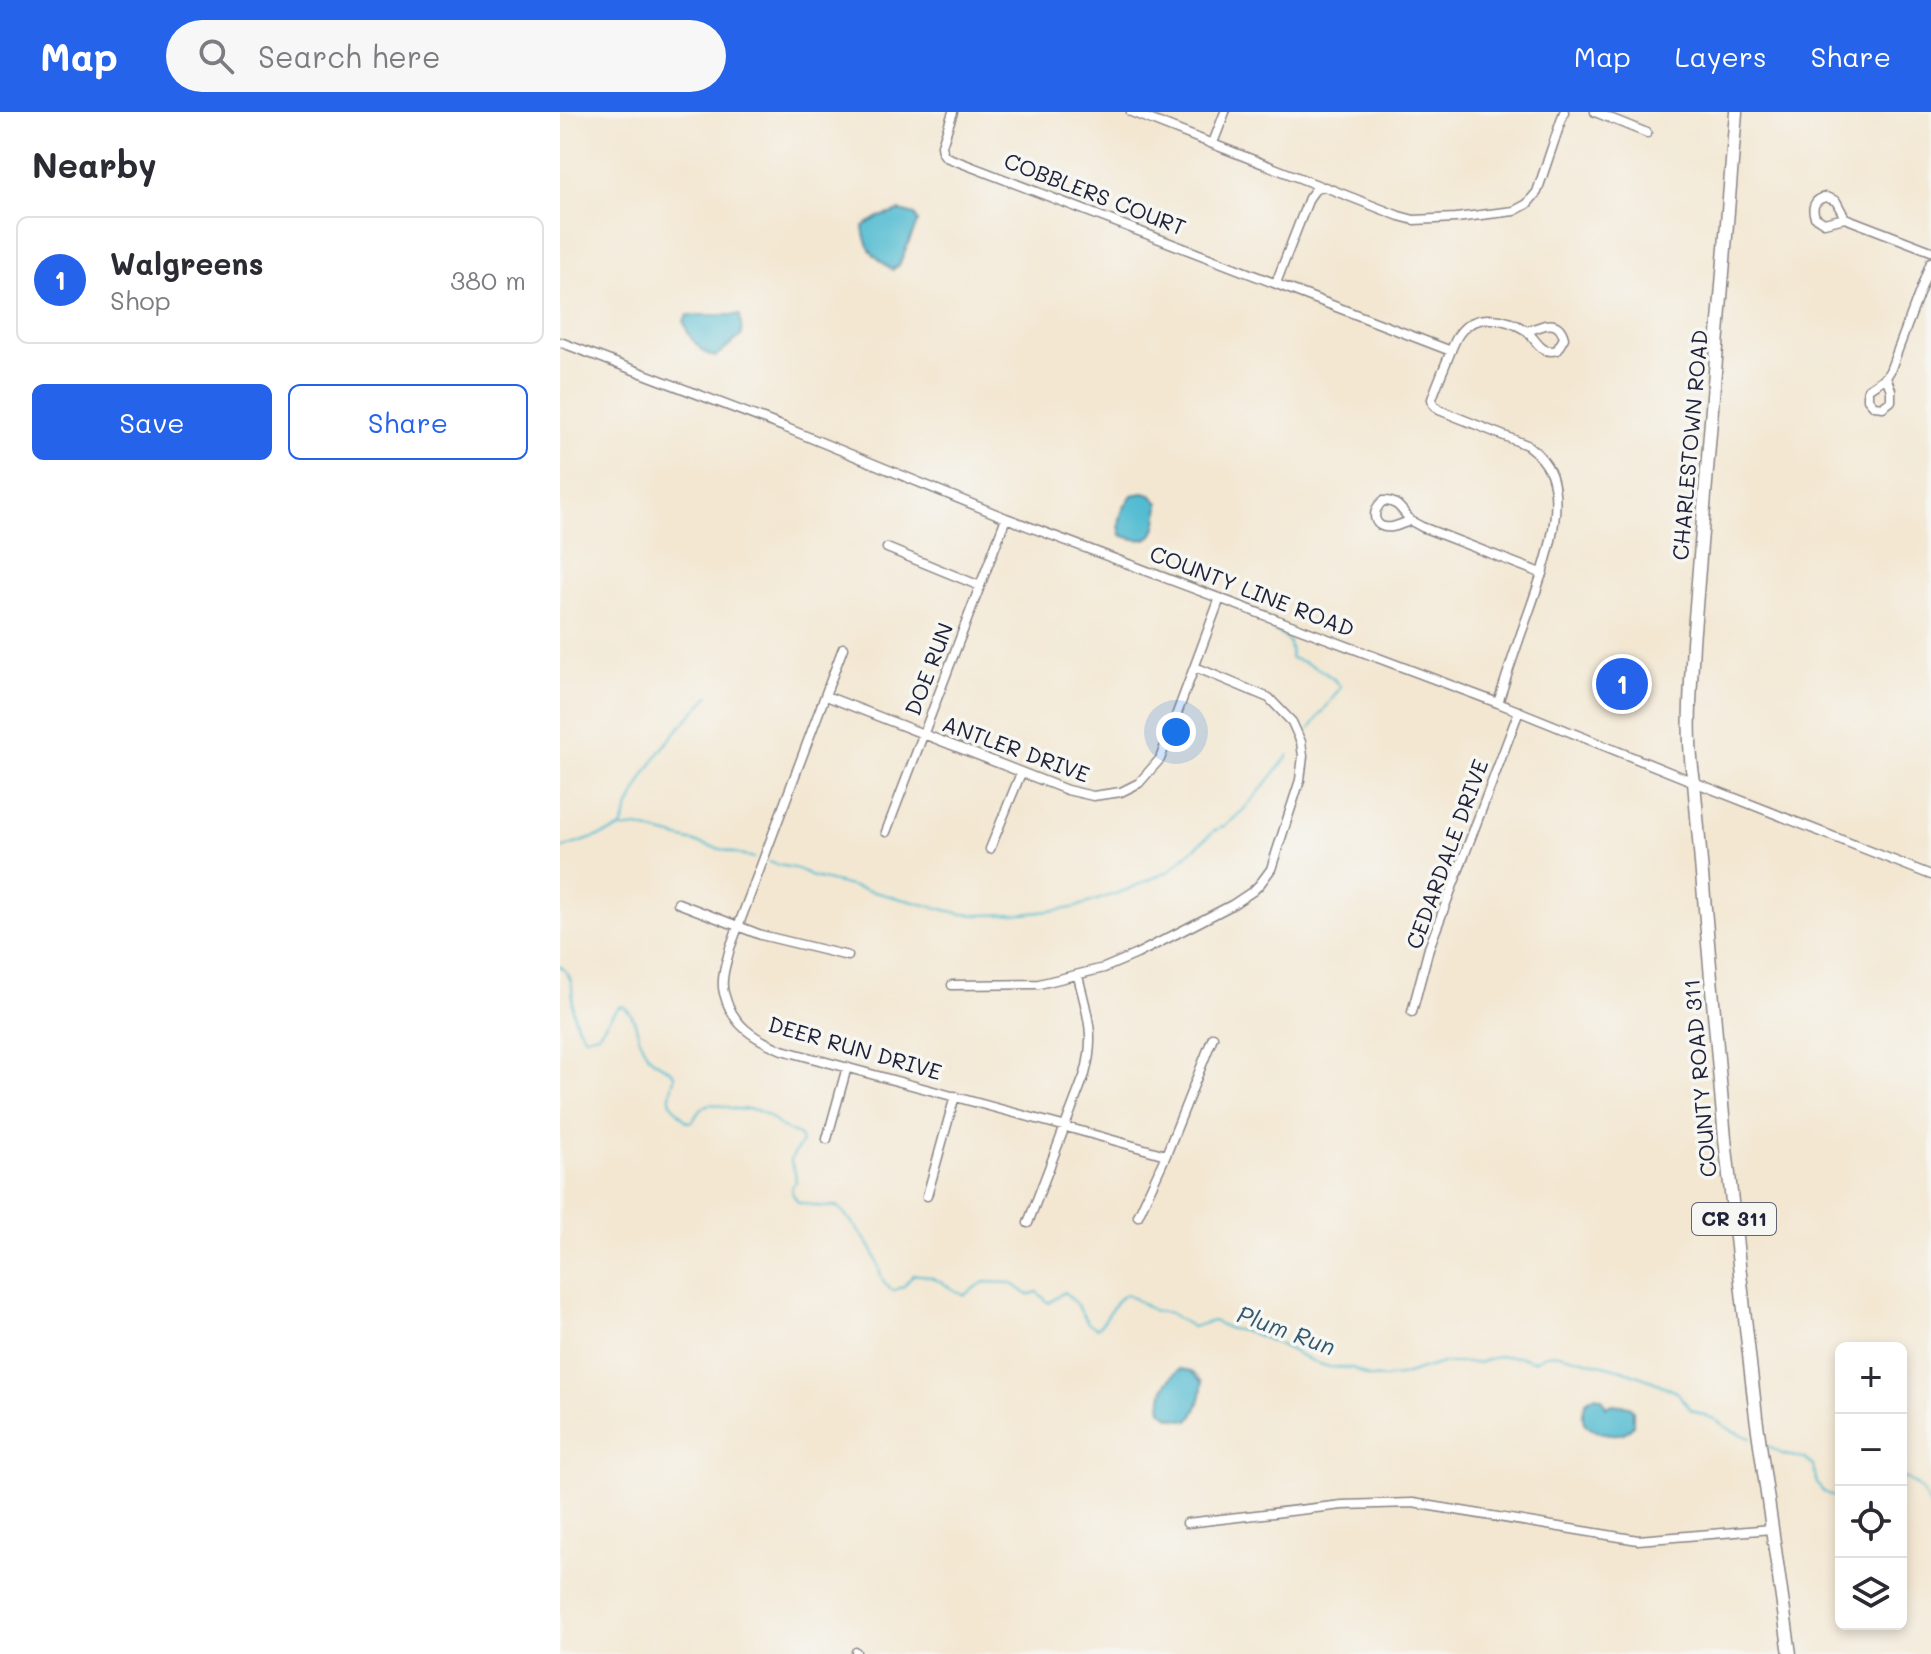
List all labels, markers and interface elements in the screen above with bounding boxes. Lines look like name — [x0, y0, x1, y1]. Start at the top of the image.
search box — [166, 20, 726, 92]
text: Map — [40, 31, 118, 81]
icon: search — [194, 34, 238, 78]
text: Search here — [258, 36, 441, 76]
text: Map — [1574, 38, 1631, 74]
text: Layers — [1675, 38, 1767, 74]
text: Share — [1811, 38, 1891, 74]
text: Nearby — [32, 142, 157, 187]
street label: COBBLERS COURT — [1000, 146, 1190, 242]
text: Walgreens — [110, 243, 264, 283]
text: 1 — [54, 263, 66, 297]
text: 380 m — [450, 263, 526, 297]
text: Shop — [110, 283, 171, 317]
street label: CHARLESTOWN ROAD — [1665, 328, 1714, 561]
button: Save — [32, 384, 272, 460]
button: Share — [288, 384, 528, 460]
street label: COUNTY LINE ROAD — [1146, 538, 1359, 643]
street label: DOE RUN — [898, 618, 959, 719]
pin: 1 — [1596, 654, 1648, 714]
street label: ANTLER DRIVE — [939, 708, 1094, 789]
your location — [1156, 712, 1196, 752]
street label: CEDARDALE DRIVE — [1399, 755, 1494, 953]
street label: COUNTY ROAD 311 — [1676, 978, 1723, 1179]
street label: DEER RUN DRIVE — [765, 1009, 945, 1086]
road number: CR 311 — [1692, 1203, 1776, 1235]
water label: Plum Run — [1233, 1298, 1340, 1362]
map controls — [1835, 1342, 1907, 1630]
button: + — [1835, 1342, 1907, 1414]
button: − — [1835, 1414, 1907, 1486]
button: locate — [1835, 1486, 1907, 1558]
button: layers — [1835, 1558, 1907, 1630]

